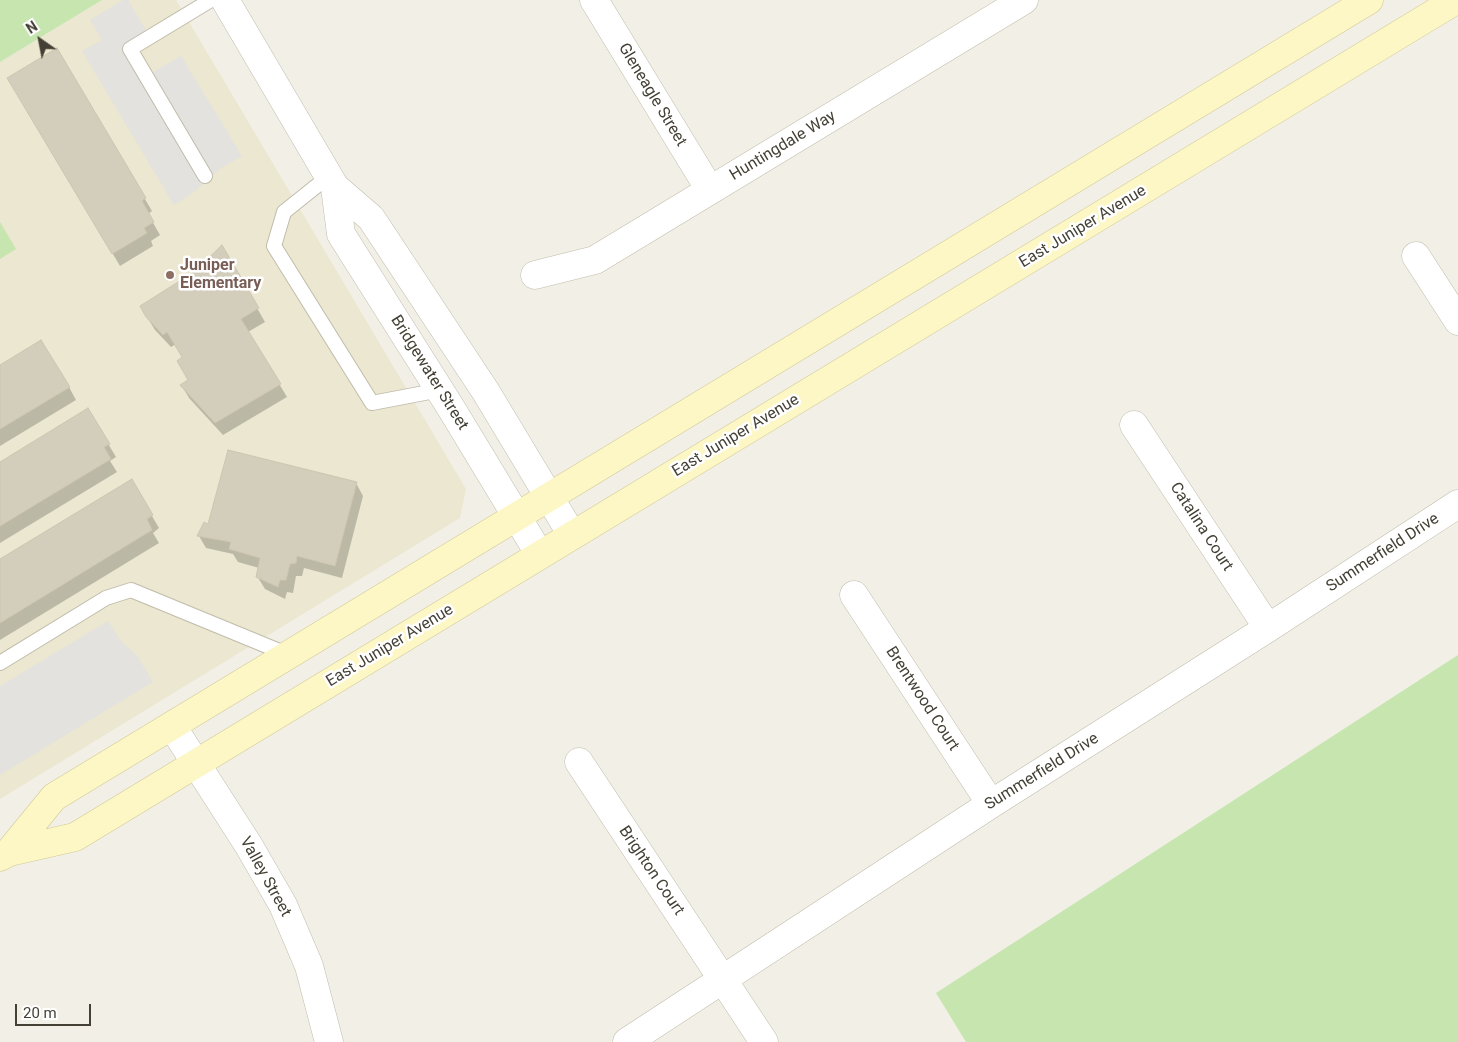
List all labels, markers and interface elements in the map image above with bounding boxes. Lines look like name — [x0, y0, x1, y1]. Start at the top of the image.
north arrow — [15, 15, 65, 65]
text: N — [23, 18, 40, 37]
street label: Gleneagle Street — [614, 40, 690, 150]
street label: Huntingdale Way — [727, 107, 839, 185]
street label: East Juniper Avenue — [1016, 181, 1150, 273]
place label: Juniper Elementary — [180, 256, 261, 294]
marker: Juniper Elementary — [164, 269, 176, 281]
street label: Bridgewater Street — [386, 312, 472, 434]
street label: East Juniper Avenue — [669, 390, 803, 482]
street label: Catalina Court — [1165, 479, 1237, 575]
street label: Summerfield Drive — [1323, 509, 1443, 597]
street label: East Juniper Avenue — [323, 600, 457, 692]
street label: Brentwood Court — [881, 643, 963, 755]
street label: Summerfield Drive — [982, 729, 1102, 815]
street label: Brighton Court — [614, 823, 688, 919]
street label: Valley Street — [235, 834, 295, 920]
scale bar — [18, 994, 94, 1026]
text: 20 m — [23, 1004, 57, 1022]

